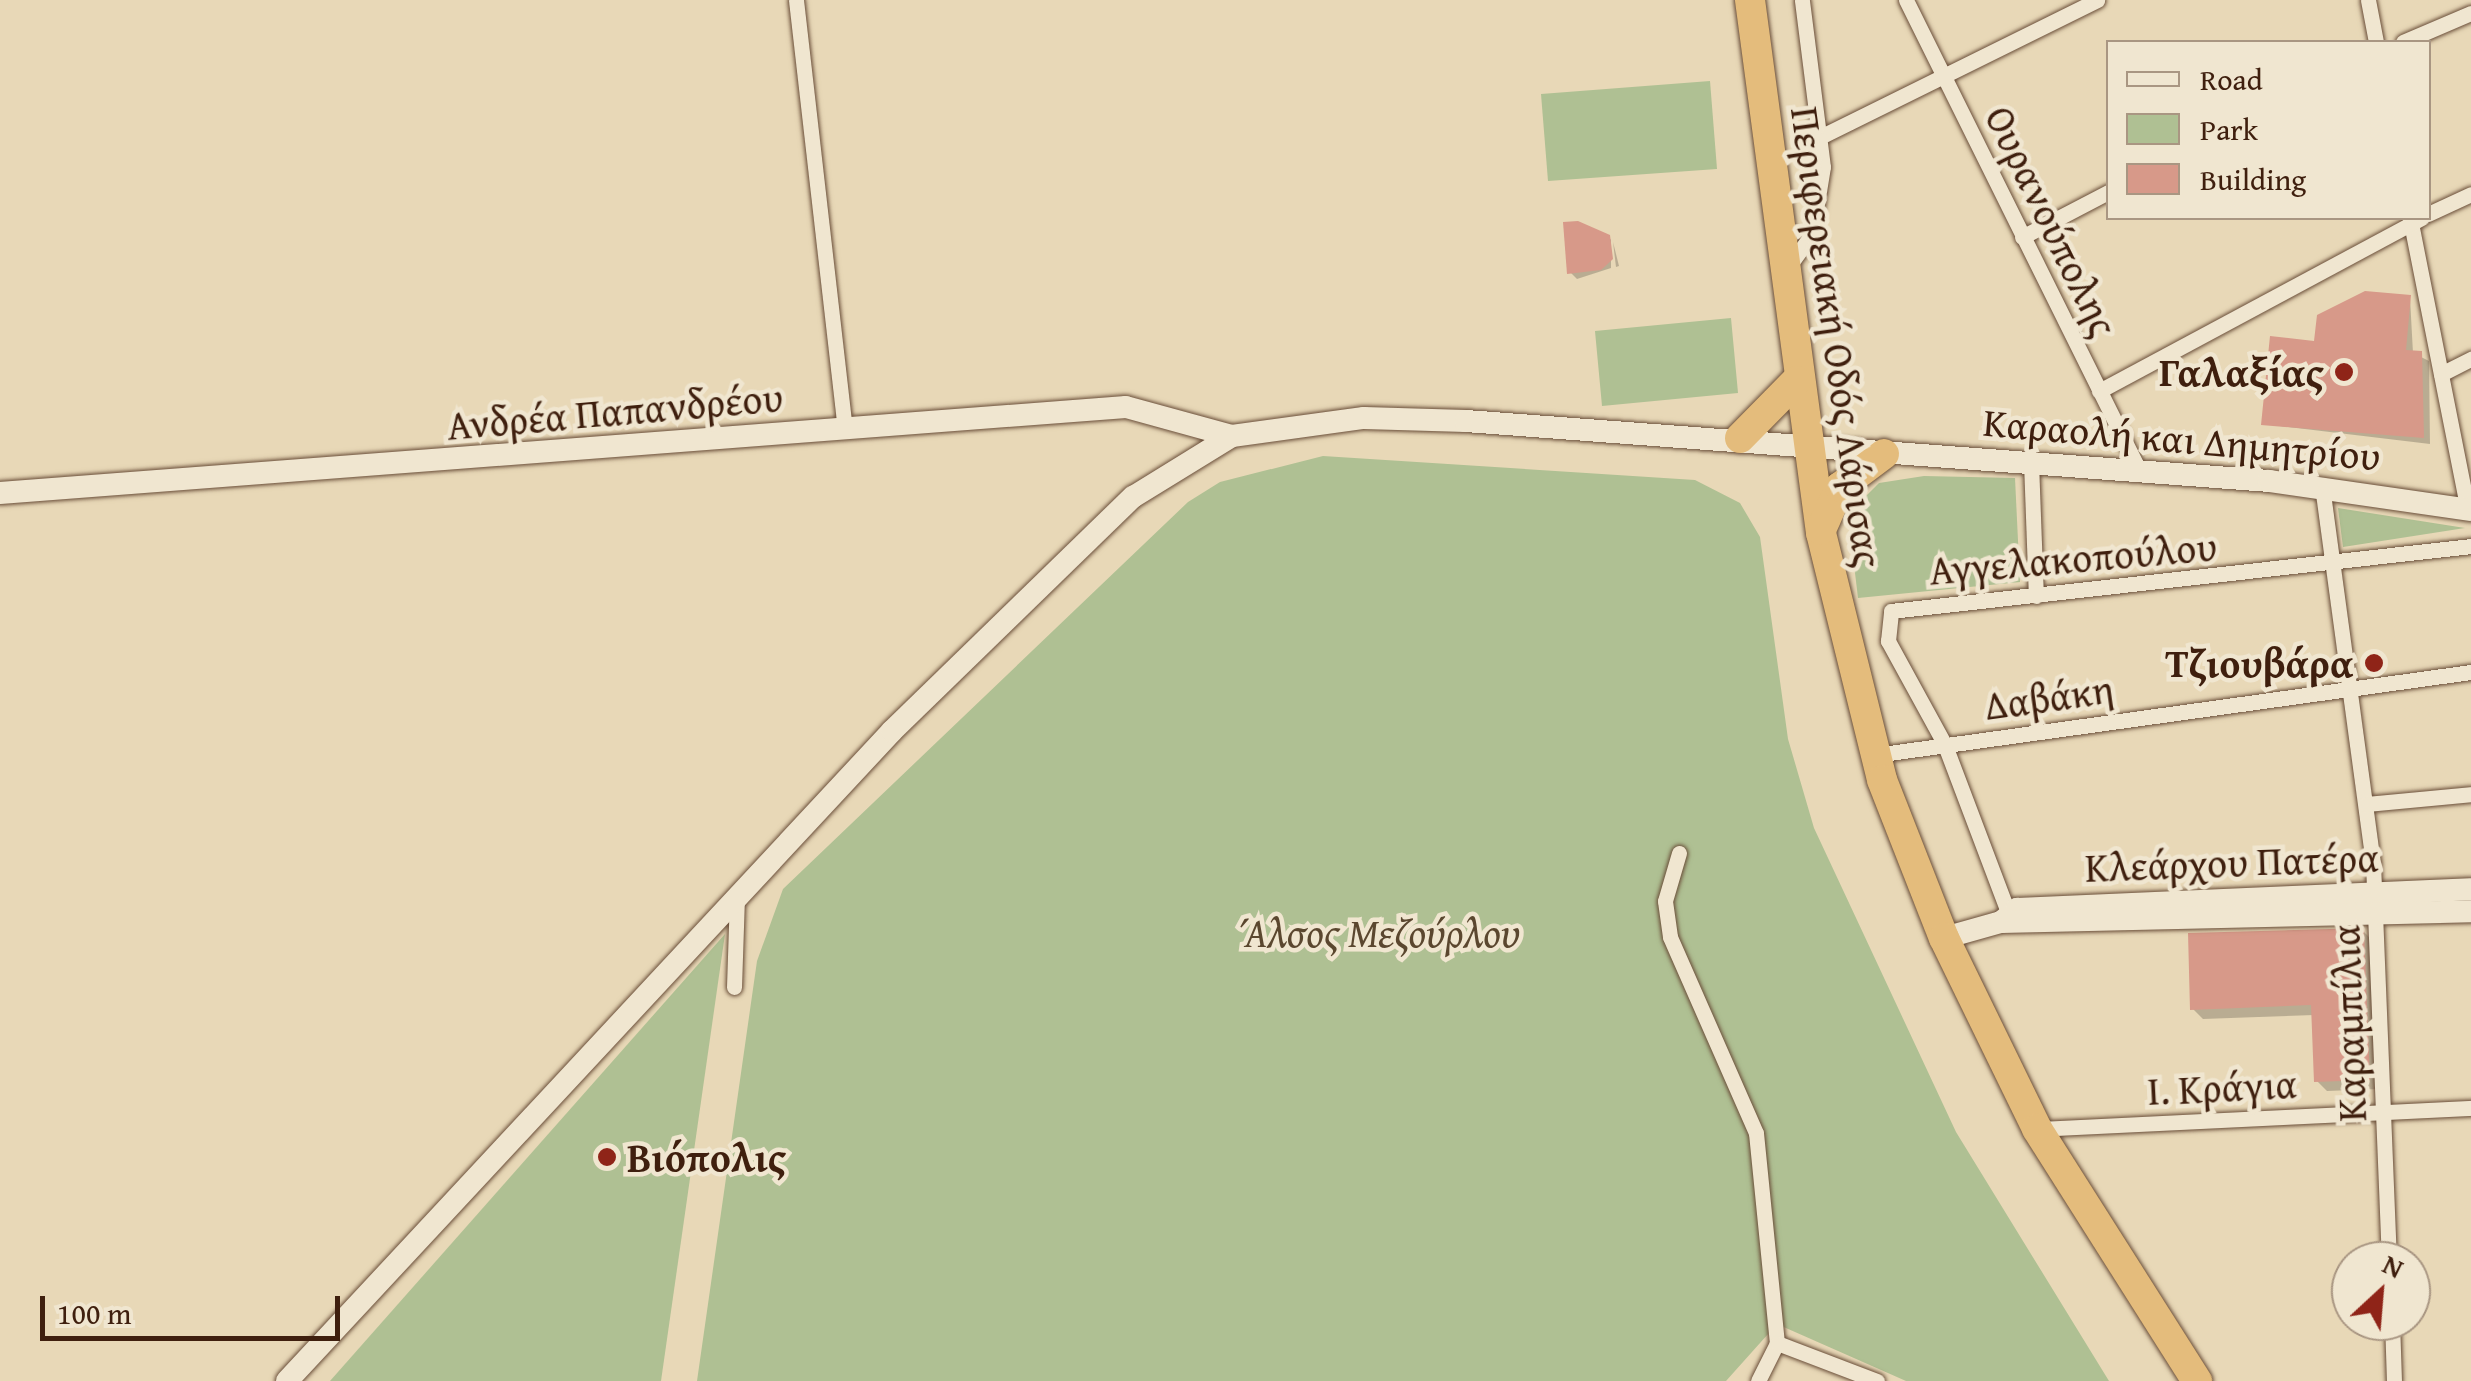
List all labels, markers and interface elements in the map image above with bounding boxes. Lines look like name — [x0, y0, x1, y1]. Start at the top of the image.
legend — [2106, 40, 2431, 220]
text: Road — [2200, 57, 2263, 101]
street label: Ουρανούπολης — [1976, 98, 2128, 344]
street label: Περιφερειακή Οδός Λάρισας — [1781, 104, 1893, 570]
text: Park — [2200, 107, 2258, 151]
text: Building — [2200, 157, 2306, 201]
place label: Γαλαξίας — [2159, 348, 2324, 396]
marker: Γαλαξίας — [2333, 361, 2355, 383]
street label: Ανδρέα Παπανδρέου — [445, 372, 785, 450]
street label: Καραολή και Δημητρίου — [1981, 398, 2383, 480]
street label: Αγγελακοπούλου — [1927, 522, 2219, 594]
place label: Τζιουβάρα — [2165, 639, 2354, 687]
marker: Τζιουβάρα — [2363, 652, 2385, 674]
street label: Δαβάκη — [1981, 664, 2117, 730]
street label: Κλεάρχου Πατέρα — [2084, 833, 2380, 891]
park label: Άλσος Μεζούρλου — [1240, 909, 1520, 957]
street label: Καραμπίλια — [2321, 923, 2375, 1123]
street label: Ι. Κράγια — [2146, 1059, 2298, 1115]
place label: Βιόπολις — [627, 1133, 786, 1181]
marker: Βιόπολις — [596, 1146, 618, 1168]
north arrow — [2331, 1241, 2431, 1341]
text: N — [2376, 1243, 2411, 1288]
scale bar — [45, 1276, 345, 1338]
text: 100 m — [57, 1291, 131, 1335]

